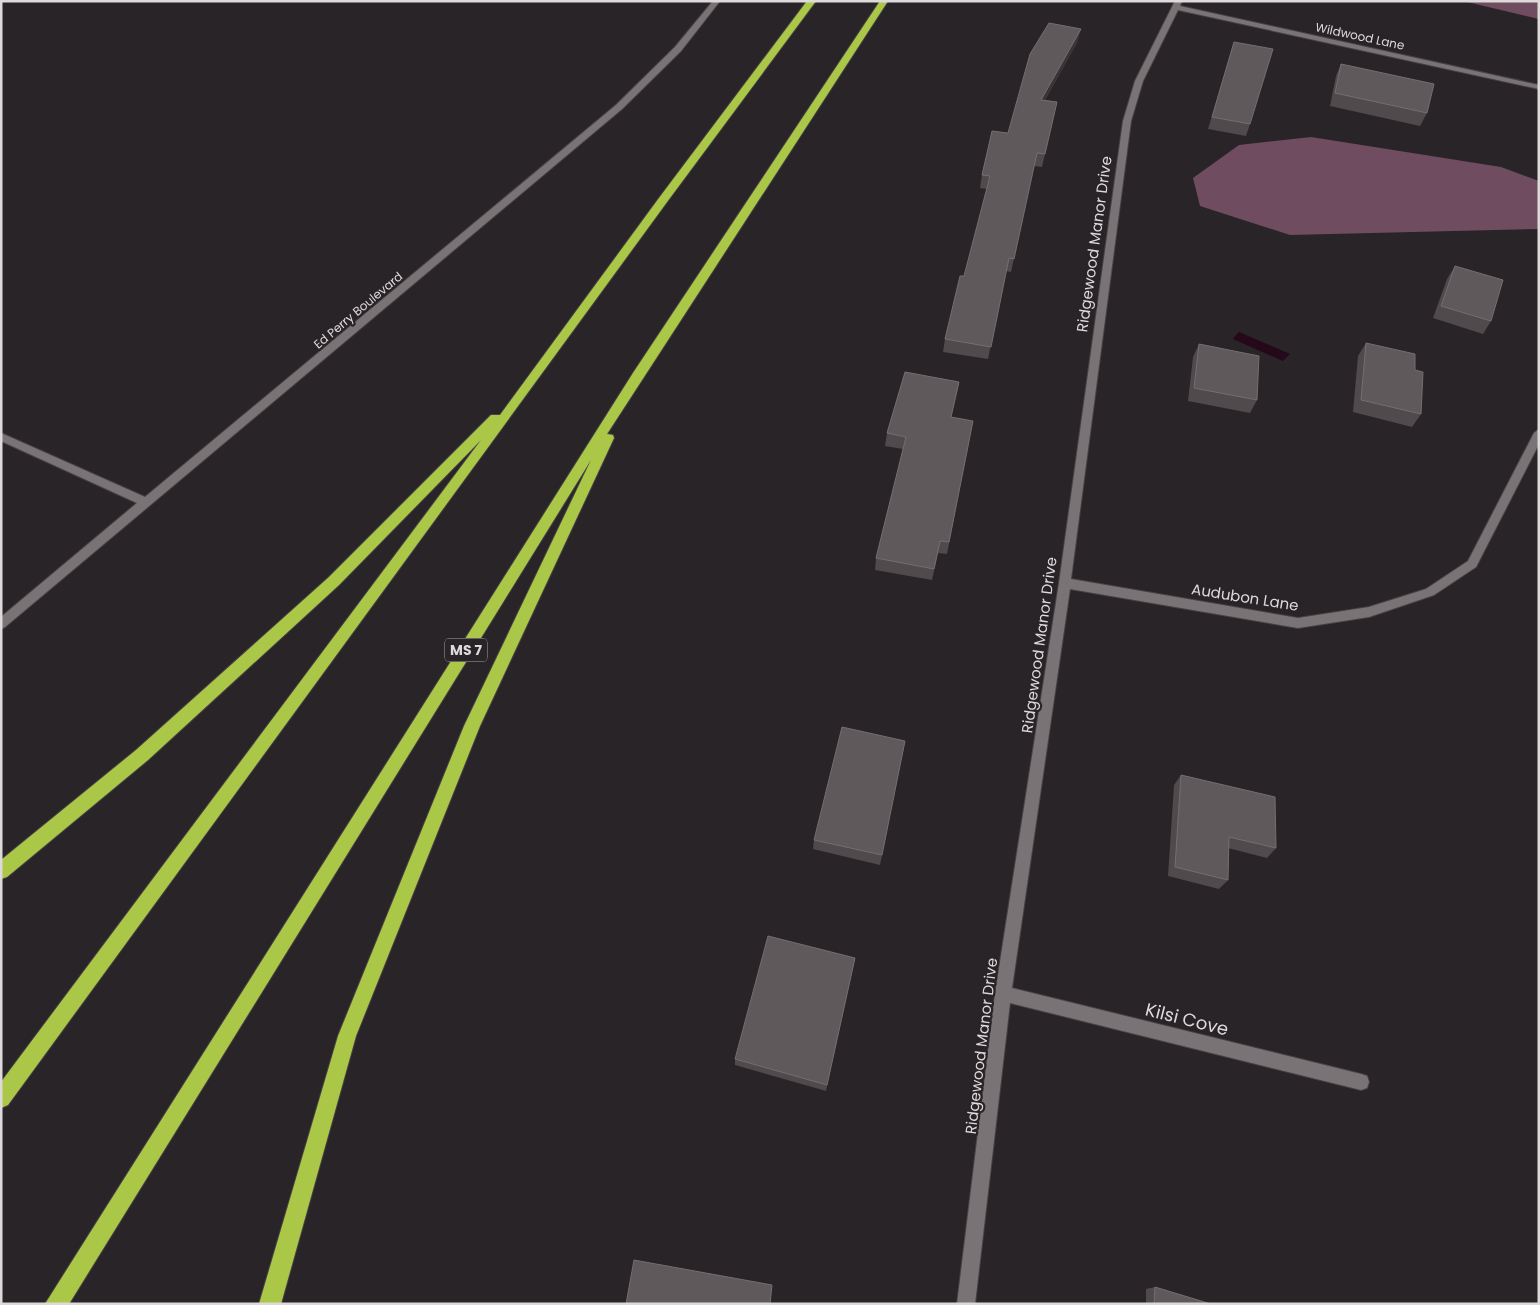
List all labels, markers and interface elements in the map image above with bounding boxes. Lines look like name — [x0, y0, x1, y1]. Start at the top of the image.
street label: Wildwood Lane — [1314, 18, 1406, 54]
street label: Ridgewood Manor Drive — [1071, 155, 1117, 333]
street label: Ed Perry Boulevard — [310, 268, 406, 352]
street label: Ridgewood Manor Drive — [1016, 556, 1062, 734]
street label: Audubon Lane — [1190, 578, 1300, 616]
road number: MS 7 — [445, 638, 487, 662]
street label: Ridgewood Manor Drive — [960, 957, 1002, 1135]
street label: Kilsi Cove — [1143, 997, 1231, 1041]

